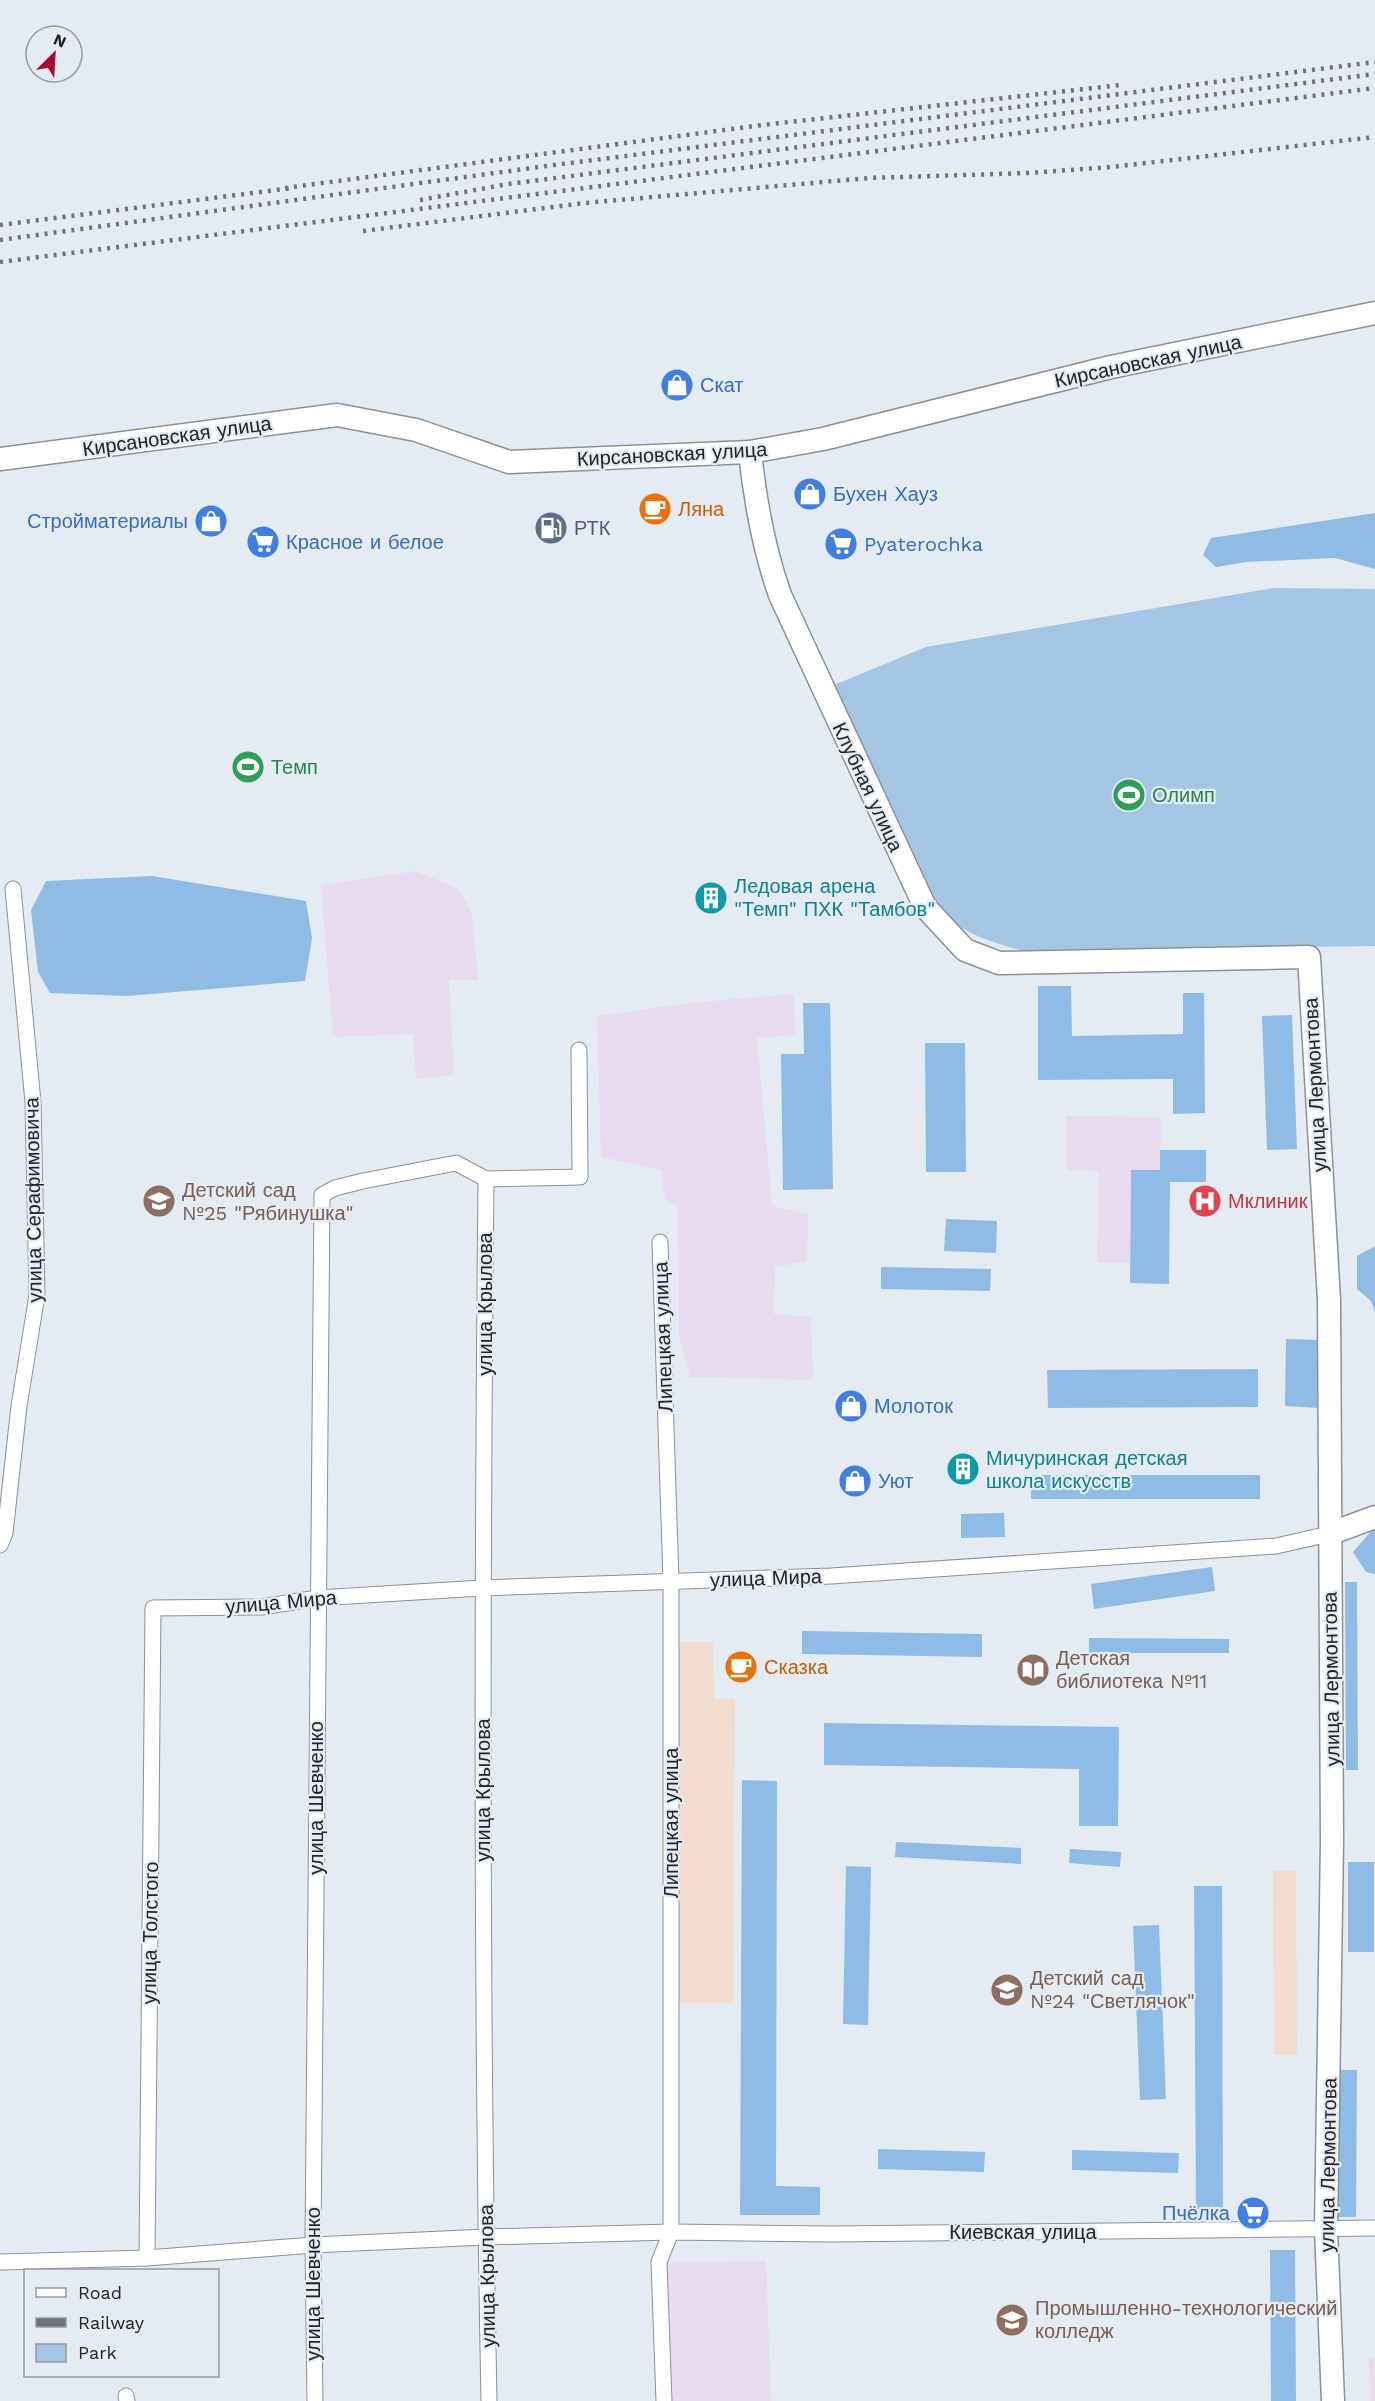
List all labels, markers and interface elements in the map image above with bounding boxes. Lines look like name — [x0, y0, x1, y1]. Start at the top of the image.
north arrow — [24, 24, 84, 84]
text: N — [51, 30, 69, 52]
street label: Кирсановская улица — [1052, 329, 1245, 393]
shop icon: Скат — [659, 367, 695, 403]
place label: Скат — [700, 373, 743, 397]
street label: Кирсановская улица — [81, 411, 274, 461]
street label: Кирсановская улица — [576, 437, 769, 471]
shop icon: Бухен Хауз — [792, 476, 828, 512]
place label: Бухен Хауз — [833, 482, 938, 506]
cafe icon: Ляна — [637, 491, 673, 527]
place label: Ляна — [678, 497, 725, 521]
shop icon: Стройматериалы — [193, 503, 229, 539]
place label: Стройматериалы — [27, 509, 188, 533]
fuel station icon: РТК — [533, 510, 569, 546]
place label: РТК — [574, 516, 611, 540]
supermarket icon: Красное и белое — [245, 524, 281, 560]
supermarket icon: Pyaterochka — [823, 526, 859, 562]
place label: Красное и белое — [286, 530, 444, 554]
place label: Pyaterochka — [864, 532, 983, 556]
street label: Клубная улица — [828, 719, 909, 856]
sports icon: Темп — [230, 749, 266, 785]
place label: Темп — [271, 755, 318, 779]
sports icon: Олимп — [1111, 777, 1147, 813]
place label: Олимп — [1152, 783, 1215, 807]
place label: Ледовая арена "Темп" ПХК "Тамбов" — [734, 874, 935, 921]
building icon: Ледовая арена "Темп" ПХК "Тамбов" — [693, 880, 729, 916]
street label: улица Лермонтова — [1298, 996, 1332, 1173]
street label: улица Серафимовича — [19, 1096, 47, 1303]
place label: Детский сад №25 "Рябинушка" — [182, 1178, 354, 1225]
school or university icon: Детский сад №25 "Рябинушка" — [141, 1183, 177, 1219]
hospital icon: Мклиник — [1187, 1183, 1223, 1219]
place label: Мклиник — [1228, 1189, 1308, 1213]
street label: улица Крылова — [473, 1231, 497, 1376]
street label: Липецкая улица — [648, 1260, 678, 1413]
shop icon: Молоток — [833, 1388, 869, 1424]
place label: Молоток — [874, 1394, 953, 1418]
place label: Мичуринская детская школа искусств — [986, 1446, 1188, 1493]
building icon: Мичуринская детская школа искусств — [945, 1451, 981, 1487]
shop icon: Уют — [837, 1463, 873, 1499]
place label: Уют — [878, 1469, 914, 1493]
street label: улица Мира — [710, 1564, 823, 1592]
street label: улица Мира — [224, 1585, 339, 1619]
street label: улица Лермонтова — [1317, 1591, 1345, 1767]
place label: Детская библиотека №11 — [1056, 1646, 1207, 1693]
cafe icon: Сказка — [723, 1649, 759, 1685]
library icon: Детская библиотека №11 — [1015, 1652, 1051, 1688]
place label: Сказка — [764, 1655, 829, 1679]
street label: улица Крылова — [471, 1717, 495, 1862]
street label: улица Шевченко — [304, 1721, 328, 1875]
street label: Липецкая улица — [659, 1747, 683, 1898]
street label: улица Толстого — [137, 1861, 163, 2005]
place label: Детский сад №24 "Светлячок" — [1030, 1966, 1195, 2013]
school or university icon: Детский сад №24 "Светлячок" — [989, 1972, 1025, 2008]
street label: улица Лермонтова — [1314, 2077, 1342, 2253]
supermarket icon: Пчёлка — [1235, 2195, 1271, 2231]
place label: Пчёлка — [1162, 2201, 1231, 2225]
street label: улица Крылова — [474, 2203, 500, 2348]
street label: улица Шевченко — [301, 2207, 325, 2361]
street label: Киевская улица — [949, 2220, 1098, 2244]
legend — [24, 2269, 219, 2377]
text: Road — [78, 2282, 122, 2303]
place label: Промышленно-технологический колледж — [1035, 2296, 1337, 2343]
school or university icon: Промышленно-технологический колледж — [994, 2302, 1030, 2338]
text: Railway — [78, 2312, 145, 2333]
text: Park — [78, 2342, 117, 2363]

